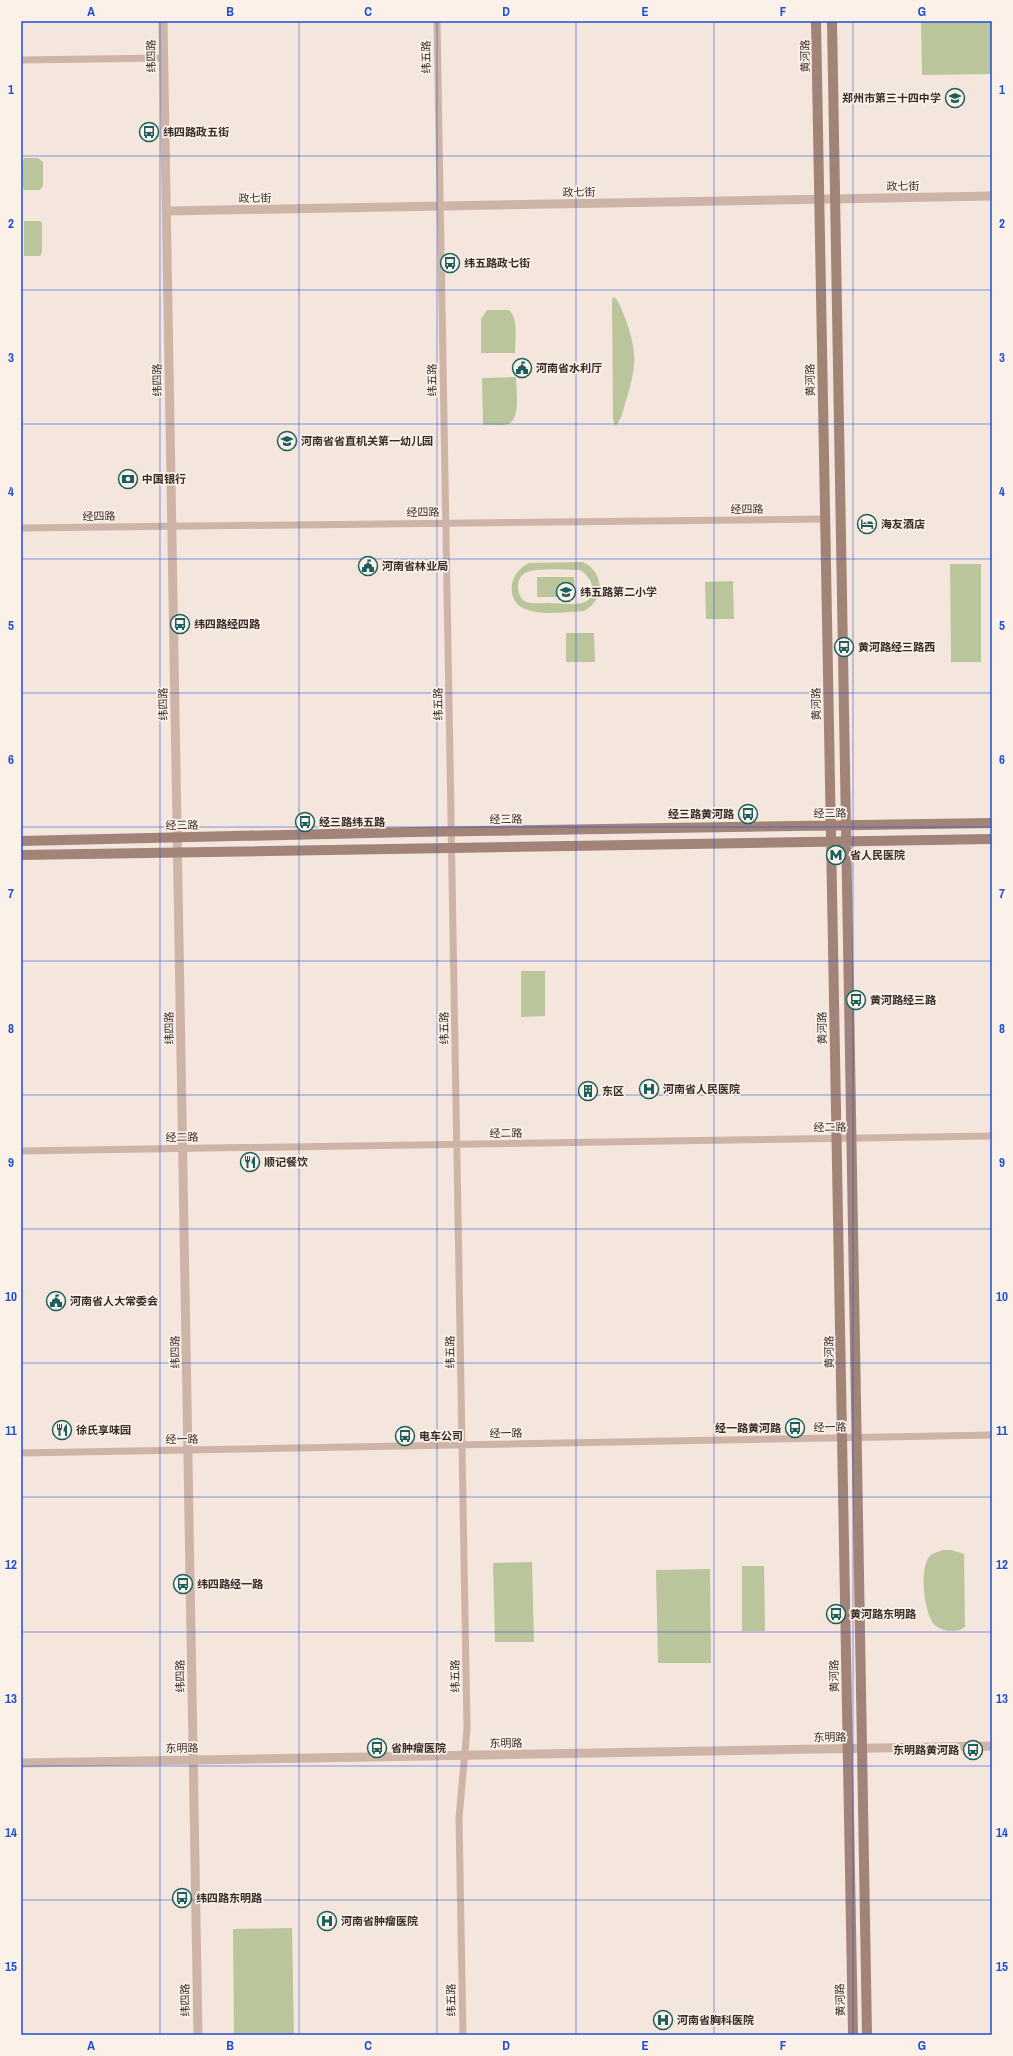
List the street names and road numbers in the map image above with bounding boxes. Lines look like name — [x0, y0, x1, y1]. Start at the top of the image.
street label: 纬四路 — [144, 39, 158, 73]
street label: 黄河路 — [798, 39, 812, 73]
street label: 纬五路 — [419, 40, 433, 74]
street label: 政七街 — [886, 179, 920, 193]
street label: 政七街 — [562, 185, 596, 199]
street label: 政七街 — [238, 191, 272, 205]
street label: 纬四路 — [150, 363, 164, 397]
street label: 纬五路 — [425, 363, 439, 397]
street label: 黄河路 — [803, 363, 817, 397]
street label: 经四路 — [730, 502, 764, 516]
street label: 经四路 — [406, 505, 440, 519]
street label: 经四路 — [82, 509, 116, 523]
street label: 纬四路 — [156, 687, 170, 721]
street label: 纬五路 — [431, 687, 445, 721]
street label: 黄河路 — [809, 687, 823, 721]
street label: 经三路 — [813, 806, 847, 820]
street label: 经三路 — [489, 812, 523, 826]
street label: 经三路 — [165, 818, 199, 832]
street label: 纬四路 — [162, 1011, 176, 1045]
street label: 纬五路 — [437, 1011, 451, 1045]
street label: 黄河路 — [815, 1011, 829, 1045]
street label: 经二路 — [813, 1120, 847, 1134]
street label: 经二路 — [489, 1126, 523, 1140]
street label: 经二路 — [165, 1130, 199, 1144]
street label: 纬四路 — [168, 1335, 182, 1369]
street label: 纬五路 — [443, 1335, 457, 1369]
street label: 黄河路 — [822, 1335, 836, 1369]
street label: 经一路 — [813, 1420, 847, 1434]
street label: 经一路 — [489, 1426, 523, 1440]
street label: 经一路 — [165, 1432, 199, 1446]
street label: 纬四路 — [173, 1659, 187, 1693]
street label: 纬五路 — [448, 1659, 462, 1693]
street label: 黄河路 — [827, 1659, 841, 1693]
street label: 东明路 — [813, 1730, 847, 1744]
street label: 东明路 — [489, 1736, 523, 1750]
street label: 东明路 — [165, 1741, 199, 1755]
street label: 纬四路 — [178, 1983, 192, 2017]
street label: 纬五路 — [444, 1983, 458, 2017]
street label: 黄河路 — [832, 1983, 848, 2017]

